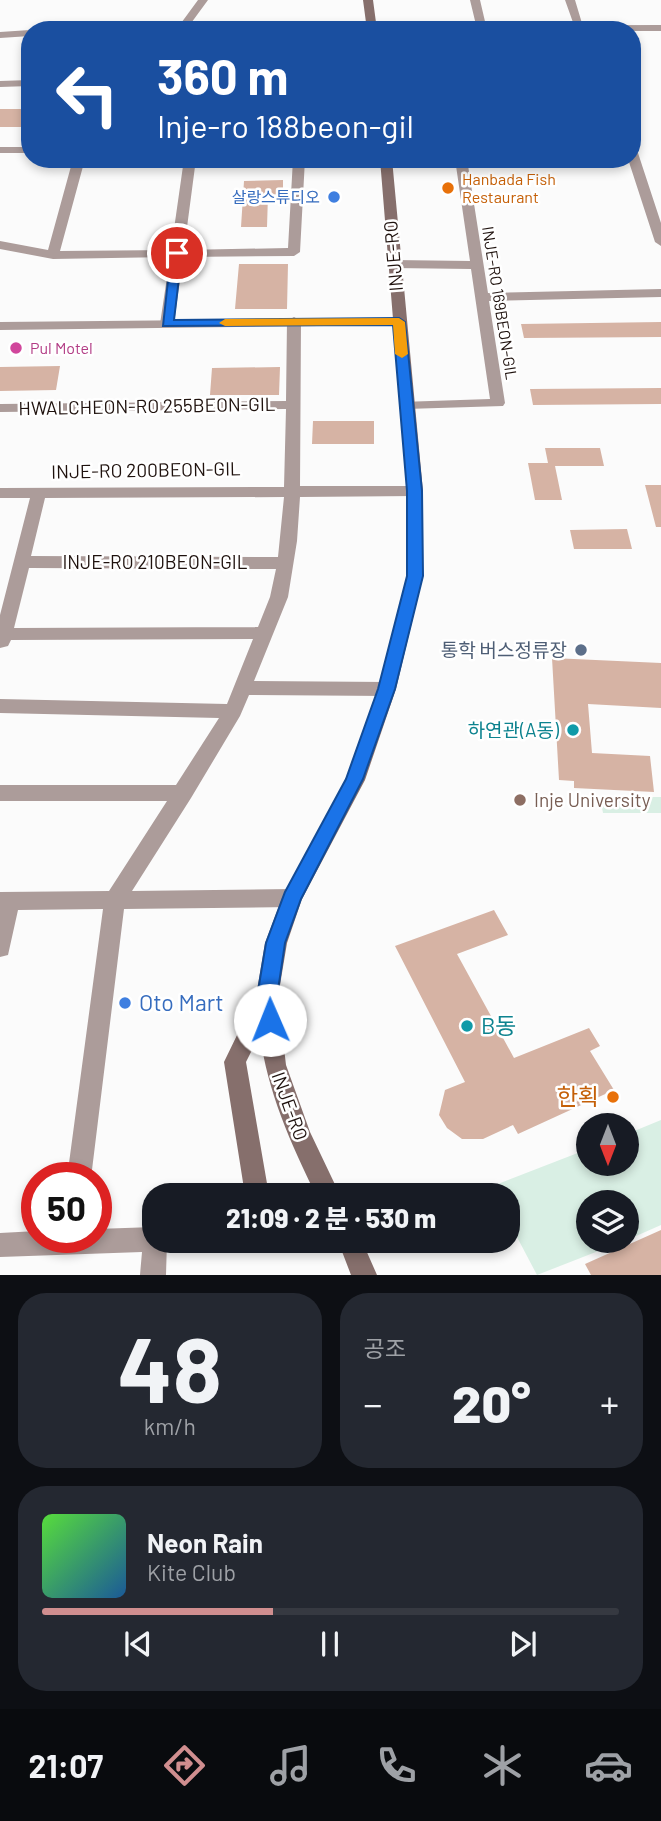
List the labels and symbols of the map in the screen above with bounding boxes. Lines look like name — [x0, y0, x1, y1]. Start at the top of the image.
place label: Hanbada Fish Restaurant — [462, 169, 556, 206]
marker: Hanbada Fish Restaurant — [440, 180, 456, 196]
place label: 살랑스튜디오 — [232, 187, 320, 206]
marker: 살랑스튜디오 — [326, 189, 342, 205]
street label: INJE-RO — [378, 220, 407, 292]
pin — [147, 223, 207, 283]
street label: INJE-RO 169BEON-GIL — [479, 225, 522, 381]
place label: Pul Motel — [30, 338, 93, 357]
marker: Pul Motel — [8, 340, 24, 356]
street label: HWALCHEON-RO 255BEON-GIL — [18, 392, 276, 419]
street label: INJE-RO 200BEON-GIL — [51, 456, 241, 483]
street label: INJE-RO 210BEON-GIL — [62, 550, 248, 573]
place label: 통학 버스정류장 — [441, 638, 567, 661]
marker: 통학 버스정류장 — [573, 642, 589, 658]
place label: 하연관(A동) — [468, 718, 560, 741]
marker: 하연관(A동) — [565, 722, 581, 738]
place label: Inje University — [534, 788, 651, 811]
marker: Inje University — [512, 792, 528, 808]
position arrow — [233, 983, 307, 1057]
place label: Oto Mart — [139, 988, 224, 1016]
marker: Oto Mart — [117, 995, 133, 1011]
place label: B동 — [481, 1011, 517, 1039]
marker: B동 — [459, 1018, 475, 1034]
street label: INJE-RO — [267, 1068, 313, 1143]
place label: 한획 — [557, 1082, 599, 1110]
marker: 한획 — [605, 1089, 621, 1105]
north arrow — [576, 1113, 639, 1176]
speed limit sign: 50 — [21, 1162, 112, 1253]

